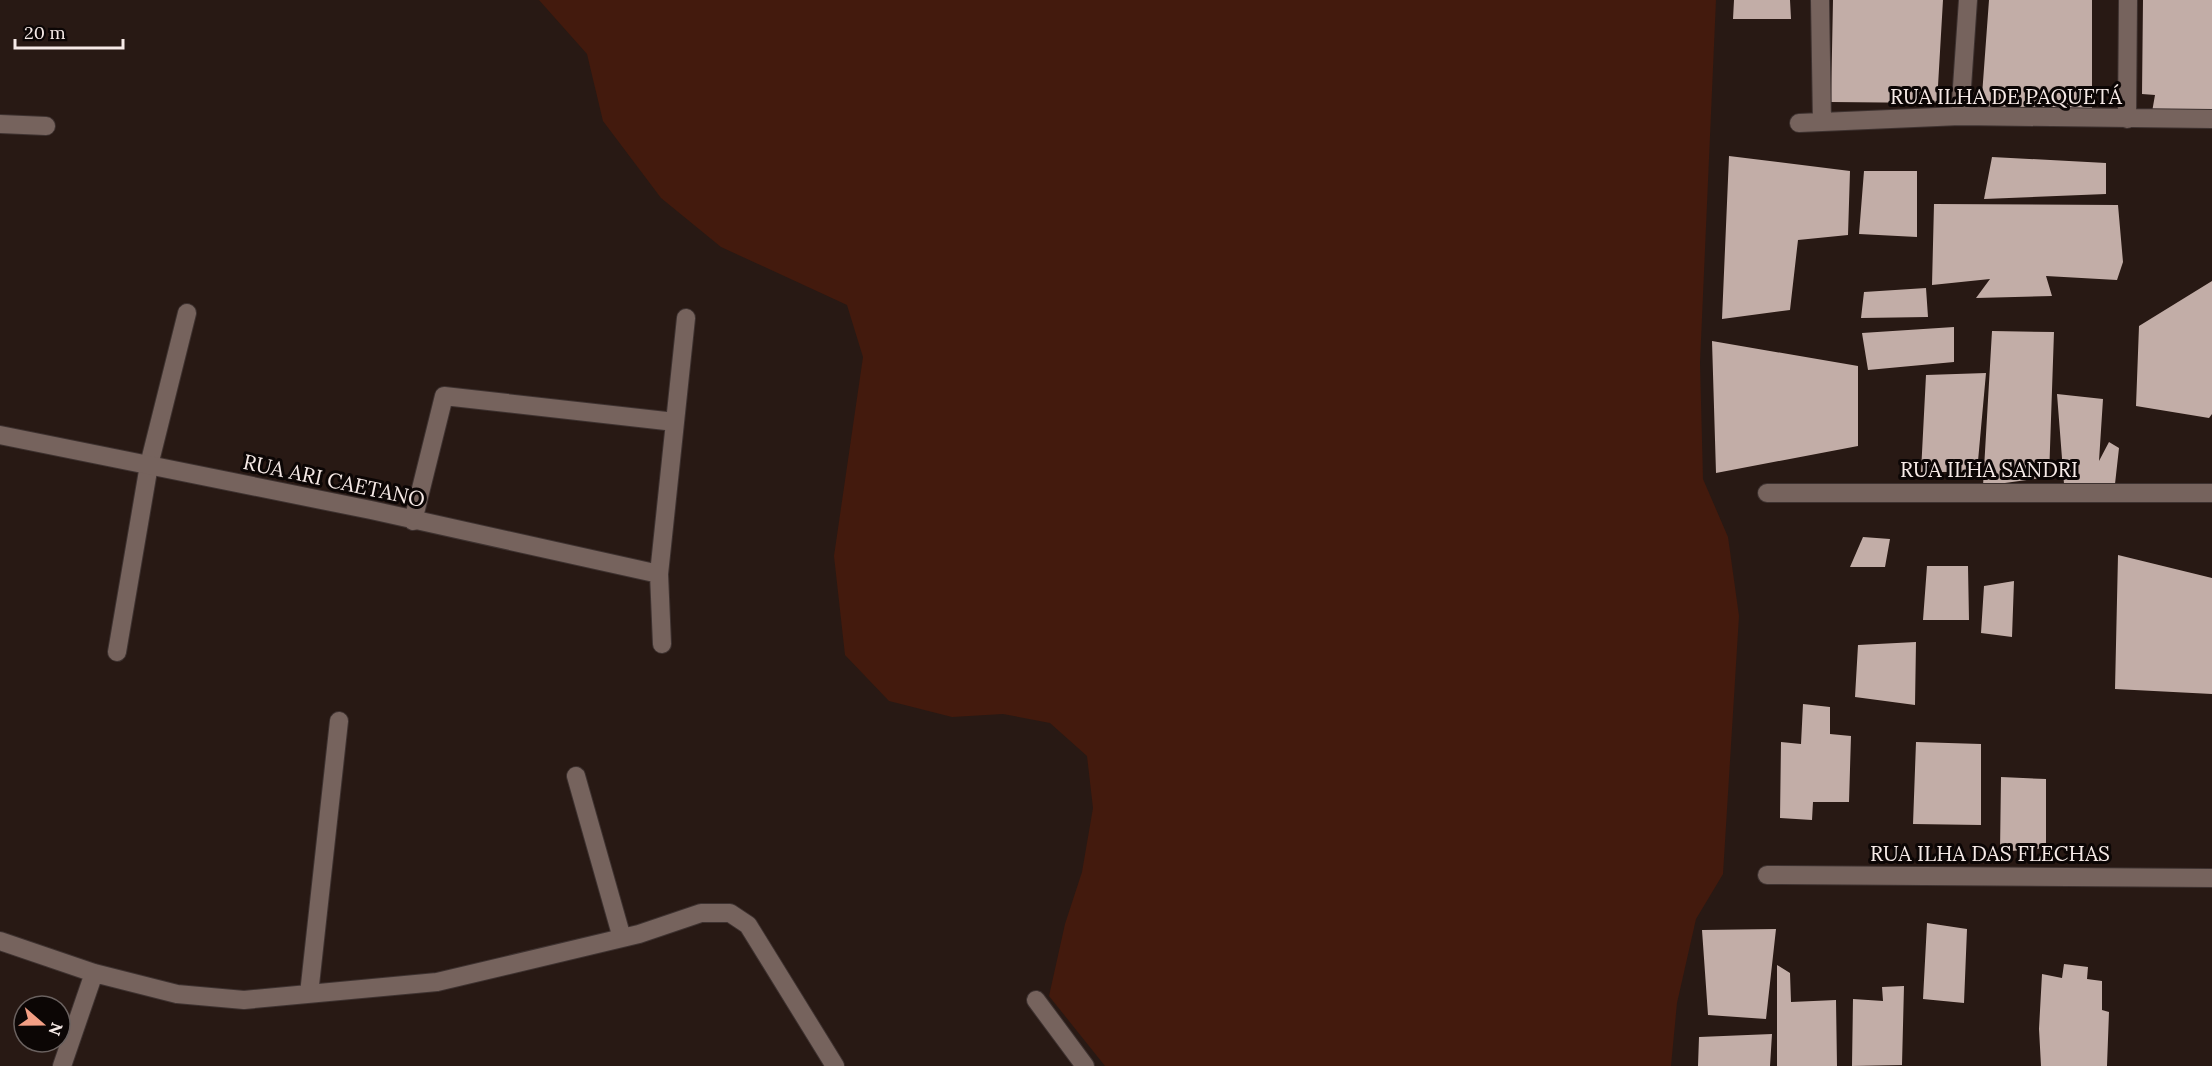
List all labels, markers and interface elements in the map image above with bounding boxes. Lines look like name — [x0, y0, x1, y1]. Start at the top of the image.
scale bar — [15, 12, 123, 50]
text: 20 m — [24, 21, 66, 44]
street label: RUA ILHA DE PAQUETÁ — [1890, 83, 2123, 110]
street label: RUA ARI CAETANO — [241, 448, 428, 513]
street label: RUA ILHA SANDRI — [1900, 456, 2078, 483]
street label: RUA ILHA DAS FLECHAS — [1870, 840, 2110, 867]
north arrow — [12, 994, 72, 1054]
text: N — [45, 1020, 68, 1038]

